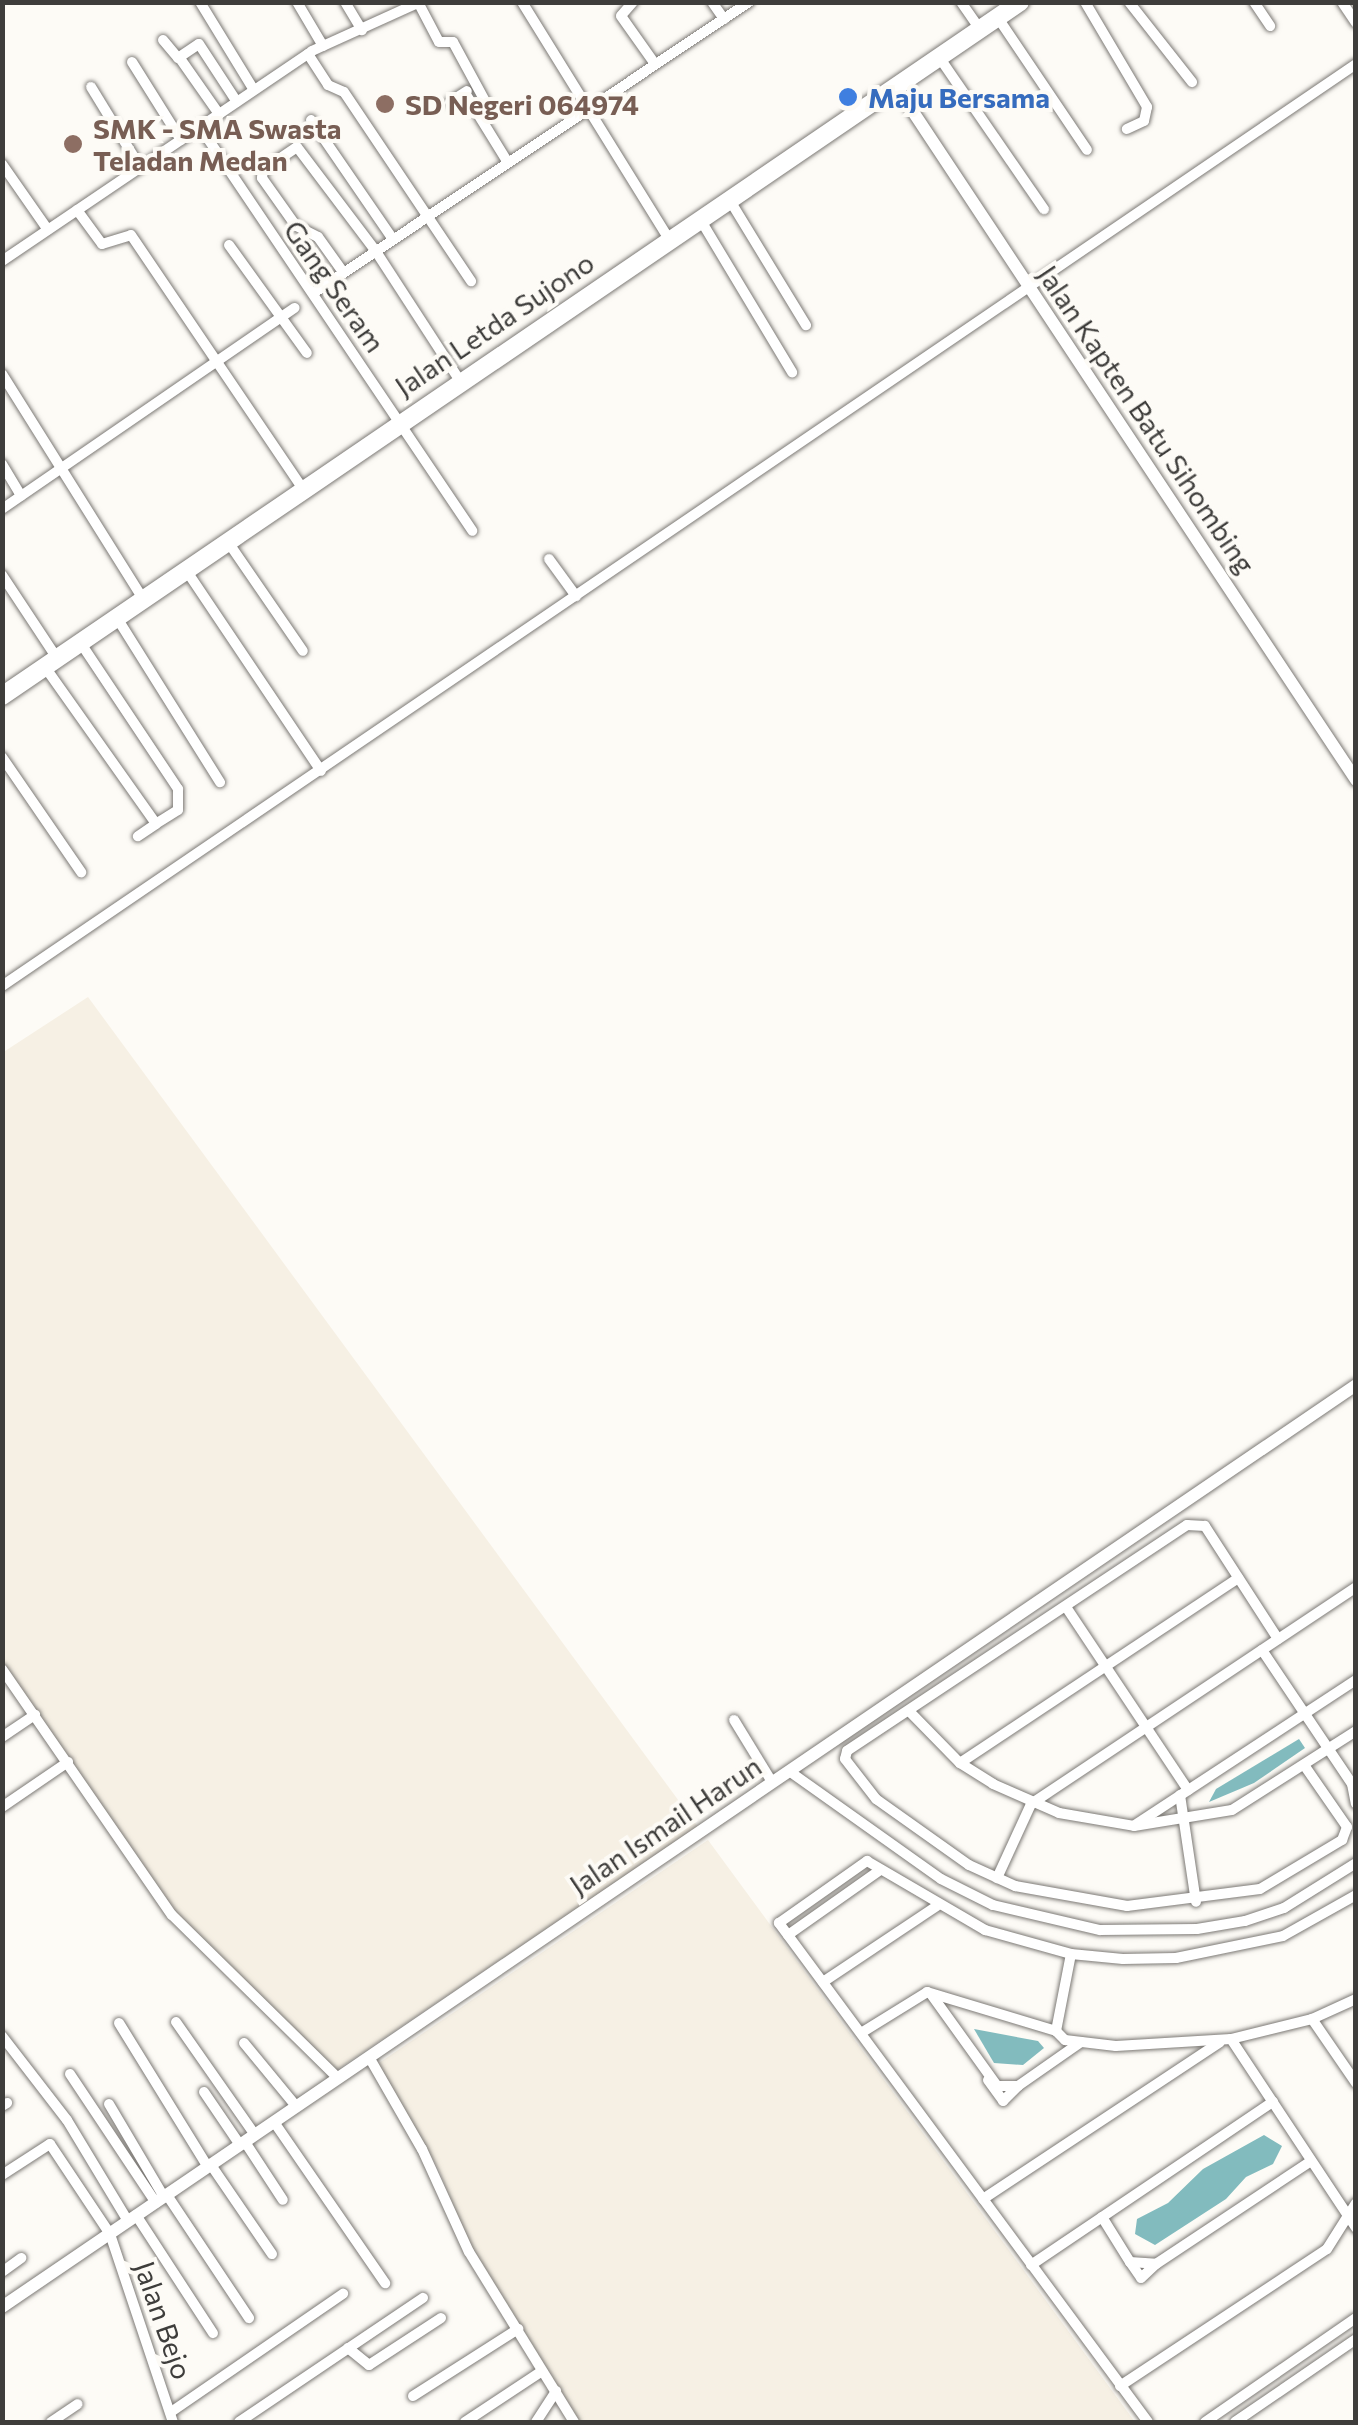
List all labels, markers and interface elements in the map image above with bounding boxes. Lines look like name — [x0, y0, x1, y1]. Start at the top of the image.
place label: Maju Bersama — [868, 80, 1050, 114]
marker: Maju Bersama — [837, 86, 859, 108]
place label: SD Negeri 064974 — [405, 87, 639, 121]
marker: SD Negeri 064974 — [374, 93, 396, 115]
place label: SMK - SMA Swasta Teladan Medan — [93, 111, 342, 177]
marker: SMK - SMA Swasta Teladan Medan — [62, 133, 84, 155]
street label: Gang Seram — [277, 214, 393, 358]
street label: Jalan Letda Sujono — [388, 245, 600, 403]
street label: Jalan Kapten Batu Sihombing — [1031, 259, 1263, 579]
street label: Jalan Ismail Harun — [563, 1749, 767, 1901]
street label: Jalan Bejo — [128, 2257, 200, 2383]

